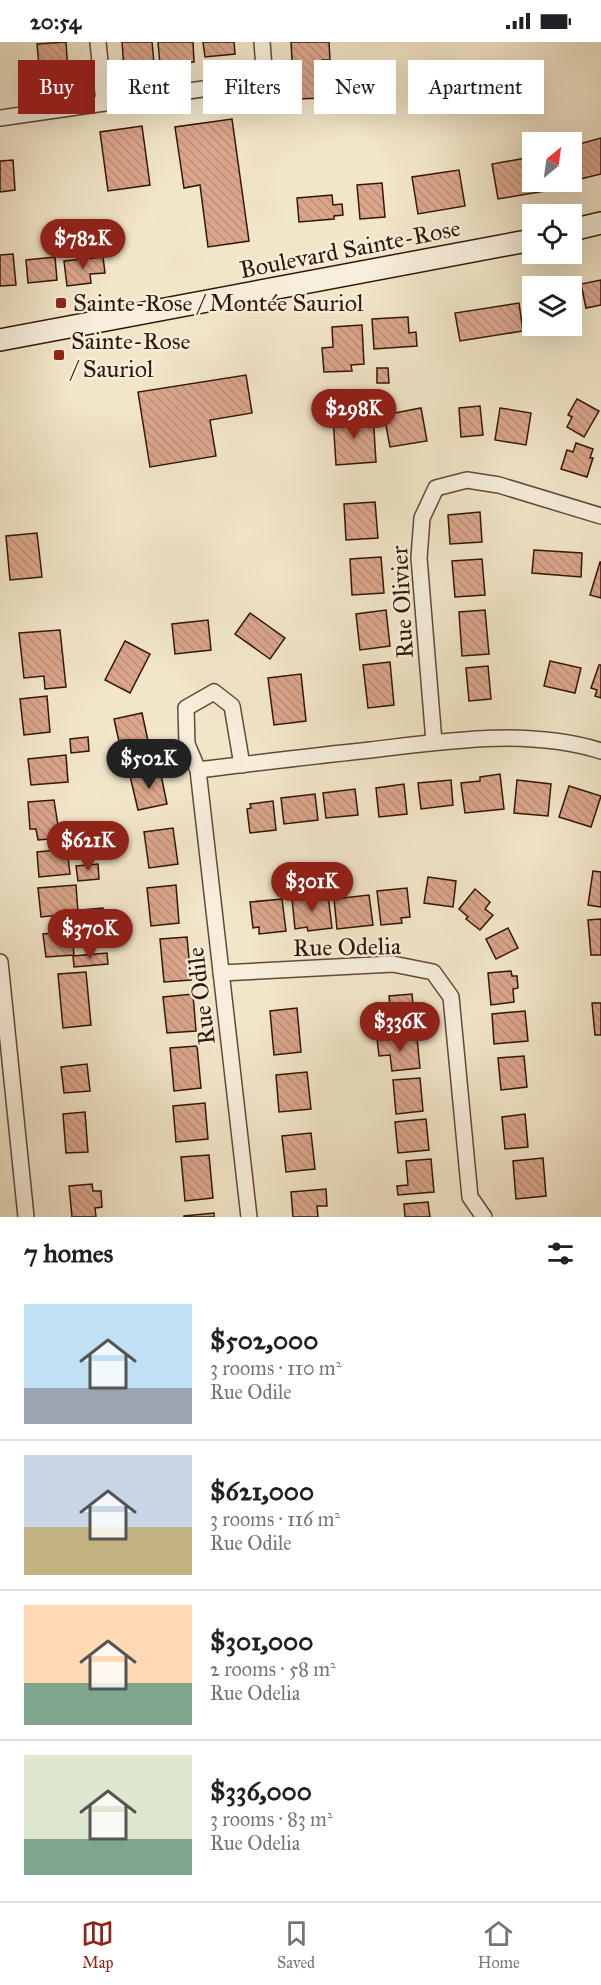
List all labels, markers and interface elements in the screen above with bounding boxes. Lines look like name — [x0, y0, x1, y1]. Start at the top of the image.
text: 20:54 — [30, 8, 81, 35]
chip: Buy — [18, 60, 95, 114]
chip: Rent — [107, 60, 191, 114]
chip: Filters — [203, 60, 302, 114]
chip: New — [314, 60, 396, 114]
chip: Apartment — [408, 60, 544, 114]
north arrow — [522, 132, 582, 192]
map controls — [522, 132, 582, 336]
button: locate — [522, 204, 582, 264]
street label: Boulevard Sainte-Rose — [237, 213, 463, 285]
pin: $782K — [41, 219, 125, 270]
text: $782K — [54, 226, 112, 250]
button: layers — [522, 276, 582, 336]
place label: Sainte-Rose / Montée Sauriol — [73, 288, 364, 318]
marker: Sainte-Rose / Montée Sauriol — [54, 296, 68, 310]
place label: Sainte-Rose / Sauriol — [69, 326, 190, 384]
marker: Sainte-Rose / Sauriol — [52, 348, 66, 362]
pin: $298K — [312, 389, 396, 440]
text: $298K — [325, 396, 383, 420]
street label: Rue Olivier — [384, 545, 420, 659]
pin: $502K — [107, 739, 191, 790]
text: $502K — [121, 746, 178, 770]
pin: $621K — [46, 821, 130, 872]
text: $621K — [61, 828, 115, 852]
pin: $301K — [270, 862, 354, 913]
text: $301K — [285, 869, 339, 893]
pin: $370K — [48, 909, 132, 960]
text: $370K — [62, 916, 118, 940]
street label: Rue Odelia — [293, 931, 402, 963]
street label: Rue Odile — [180, 946, 222, 1046]
pin: $336K — [358, 1002, 442, 1053]
text: $336K — [374, 1009, 426, 1033]
text: 7 homes — [24, 1237, 113, 1269]
icon: filters — [544, 1237, 577, 1270]
text: $502,000 — [210, 1324, 318, 1356]
icon: home — [72, 1328, 144, 1400]
text: 3 rooms · 110 m² — [210, 1356, 341, 1380]
text: Rue Odile — [210, 1380, 292, 1404]
text: $621,000 — [210, 1475, 314, 1507]
icon: home — [72, 1479, 144, 1551]
text: 3 rooms · 116 m² — [210, 1507, 340, 1531]
text: Rue Odile — [210, 1531, 292, 1555]
text: $301,000 — [210, 1625, 313, 1657]
icon: home — [72, 1629, 144, 1701]
text: 2 rooms · 58 m² — [210, 1657, 336, 1681]
text: Rue Odelia — [210, 1681, 300, 1705]
text: $336,000 — [210, 1775, 312, 1807]
icon: home — [72, 1779, 144, 1851]
text: 3 rooms · 83 m² — [210, 1807, 333, 1831]
text: Rue Odelia — [210, 1831, 300, 1855]
tab: Map — [81, 1917, 114, 1972]
tab: Saved — [277, 1917, 315, 1972]
tab: Home — [478, 1917, 520, 1972]

